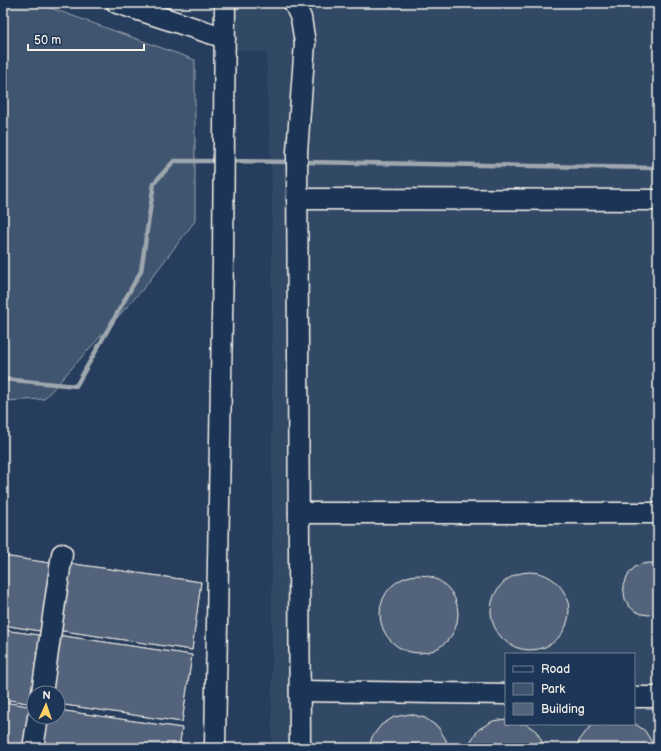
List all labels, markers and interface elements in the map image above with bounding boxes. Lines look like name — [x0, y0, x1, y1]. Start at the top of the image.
scale bar — [28, 26, 144, 52]
text: 50 m — [34, 33, 61, 48]
legend — [505, 653, 635, 725]
text: Road — [541, 662, 570, 677]
text: Park — [541, 682, 565, 697]
north arrow — [26, 685, 66, 725]
text: N — [42, 689, 51, 702]
text: Building — [541, 702, 585, 717]

